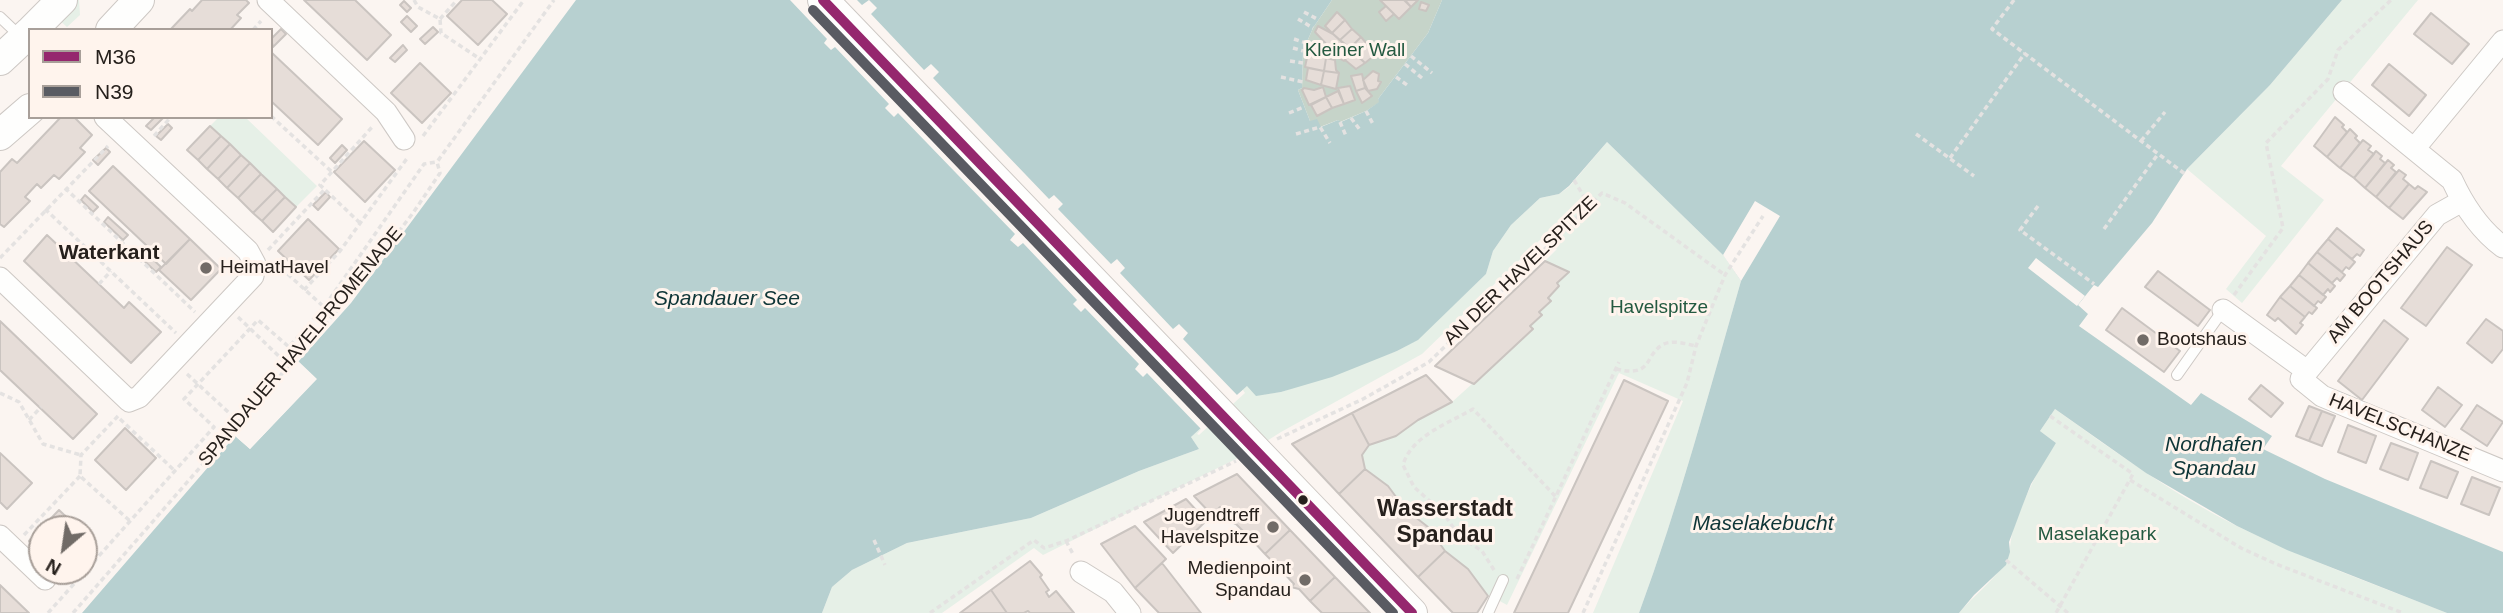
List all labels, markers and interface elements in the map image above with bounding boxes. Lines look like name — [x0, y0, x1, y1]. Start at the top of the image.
legend — [28, 28, 273, 119]
park label: Kleiner Wall — [1305, 40, 1405, 62]
text: M36 — [95, 45, 136, 68]
text: N39 — [95, 80, 134, 103]
street label: AN DER HAVELSPITZE — [1440, 192, 1602, 350]
street label: AM BOOTSHAUS — [2323, 216, 2439, 348]
street label: SPANDAUER HAVELPROMENADE — [194, 223, 408, 471]
district label: Waterkant — [59, 240, 159, 266]
place label: HeimatHavel — [220, 257, 329, 279]
marker: HeimatHavel — [198, 260, 214, 276]
water label: Spandauer See — [654, 286, 800, 312]
park label: Havelspitze — [1610, 297, 1708, 319]
place label: Bootshaus — [2157, 329, 2247, 351]
marker: Bootshaus — [2135, 332, 2151, 348]
street label: HAVELSCHANZE — [2325, 389, 2475, 467]
water label: Nordhafen Spandau — [2165, 432, 2263, 482]
unlabelled marker — [1296, 493, 1310, 507]
district label: Wasserstadt Spandau — [1377, 496, 1513, 550]
place label: Jugendtreff Havelspitze — [1161, 505, 1259, 549]
water label: Maselakebucht — [1692, 511, 1834, 537]
north arrow — [28, 515, 98, 585]
marker: Jugendtreff Havelspitze — [1265, 519, 1281, 535]
park label: Maselakepark — [2038, 524, 2156, 546]
text: N — [42, 555, 65, 580]
place label: Medienpoint Spandau — [1187, 558, 1291, 602]
marker: Medienpoint Spandau — [1297, 572, 1313, 588]

